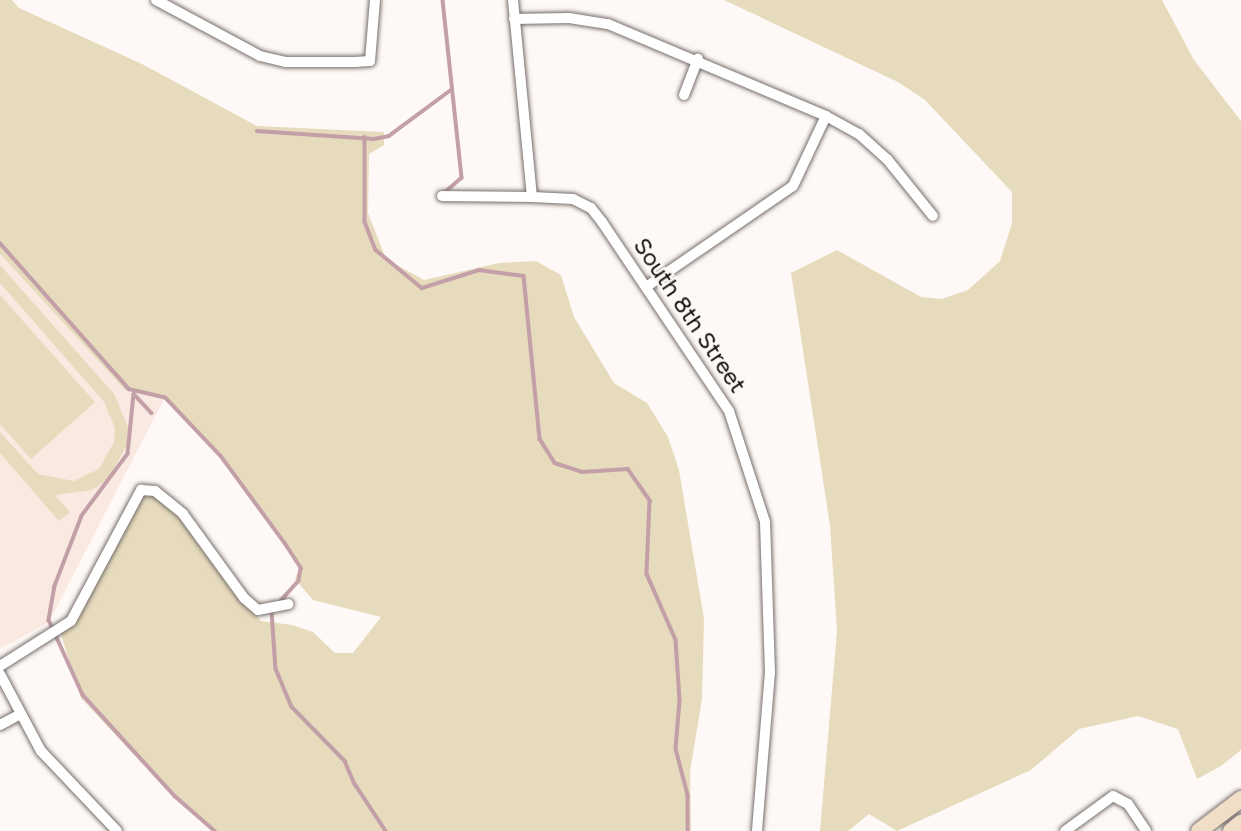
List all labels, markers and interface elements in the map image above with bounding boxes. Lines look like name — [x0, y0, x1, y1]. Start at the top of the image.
street label: South 8th Street — [628, 232, 752, 398]

